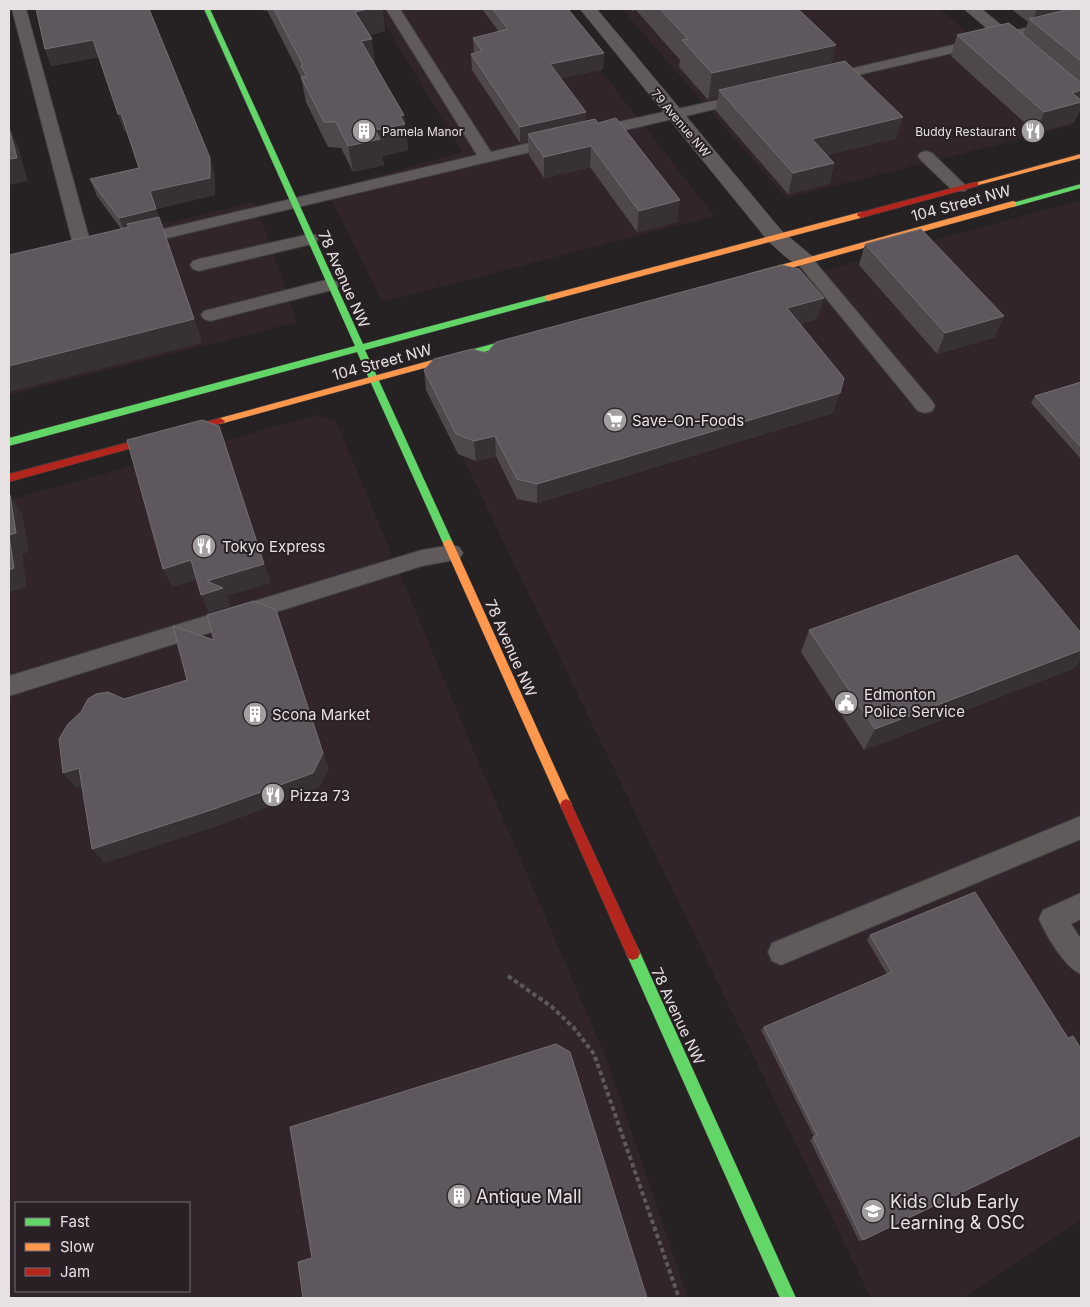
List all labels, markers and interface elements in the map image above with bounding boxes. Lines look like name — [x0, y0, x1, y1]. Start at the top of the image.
street label: 79 Avenue NW — [648, 86, 714, 160]
building icon: Pamela Manor — [351, 118, 377, 144]
restaurant icon: Buddy Restaurant — [1020, 118, 1046, 144]
place label: Pamela Manor — [382, 124, 464, 139]
place label: Buddy Restaurant — [915, 124, 1016, 139]
street label: 104 Street NW — [909, 181, 1013, 225]
street label: 78 Avenue NW — [314, 227, 374, 331]
street label: 104 Street NW — [330, 340, 434, 384]
supermarket icon: Save-On-Foods — [602, 407, 628, 433]
place label: Save-On-Foods — [632, 411, 744, 430]
restaurant icon: Tokyo Express — [191, 533, 217, 559]
place label: Tokyo Express — [222, 537, 326, 556]
street label: 78 Avenue NW — [481, 596, 541, 700]
place label: Edmonton Police Service — [864, 685, 965, 721]
public building icon: Edmonton Police Service — [833, 690, 859, 716]
building icon: Scona Market — [242, 701, 268, 727]
place label: Scona Market — [272, 705, 370, 724]
restaurant icon: Pizza 73 — [260, 782, 286, 808]
place label: Pizza 73 — [290, 786, 350, 805]
street label: 78 Avenue NW — [647, 965, 709, 1068]
building icon: Antique Mall — [446, 1183, 472, 1209]
place label: Antique Mall — [476, 1186, 582, 1207]
place label: Kids Club Early Learning & OSC — [890, 1191, 1025, 1233]
school or university icon: Kids Club Early Learning & OSC — [860, 1198, 886, 1224]
legend — [15, 1202, 190, 1292]
text: Fast — [60, 1212, 90, 1231]
text: Slow — [60, 1237, 94, 1256]
text: Jam — [60, 1262, 90, 1281]

